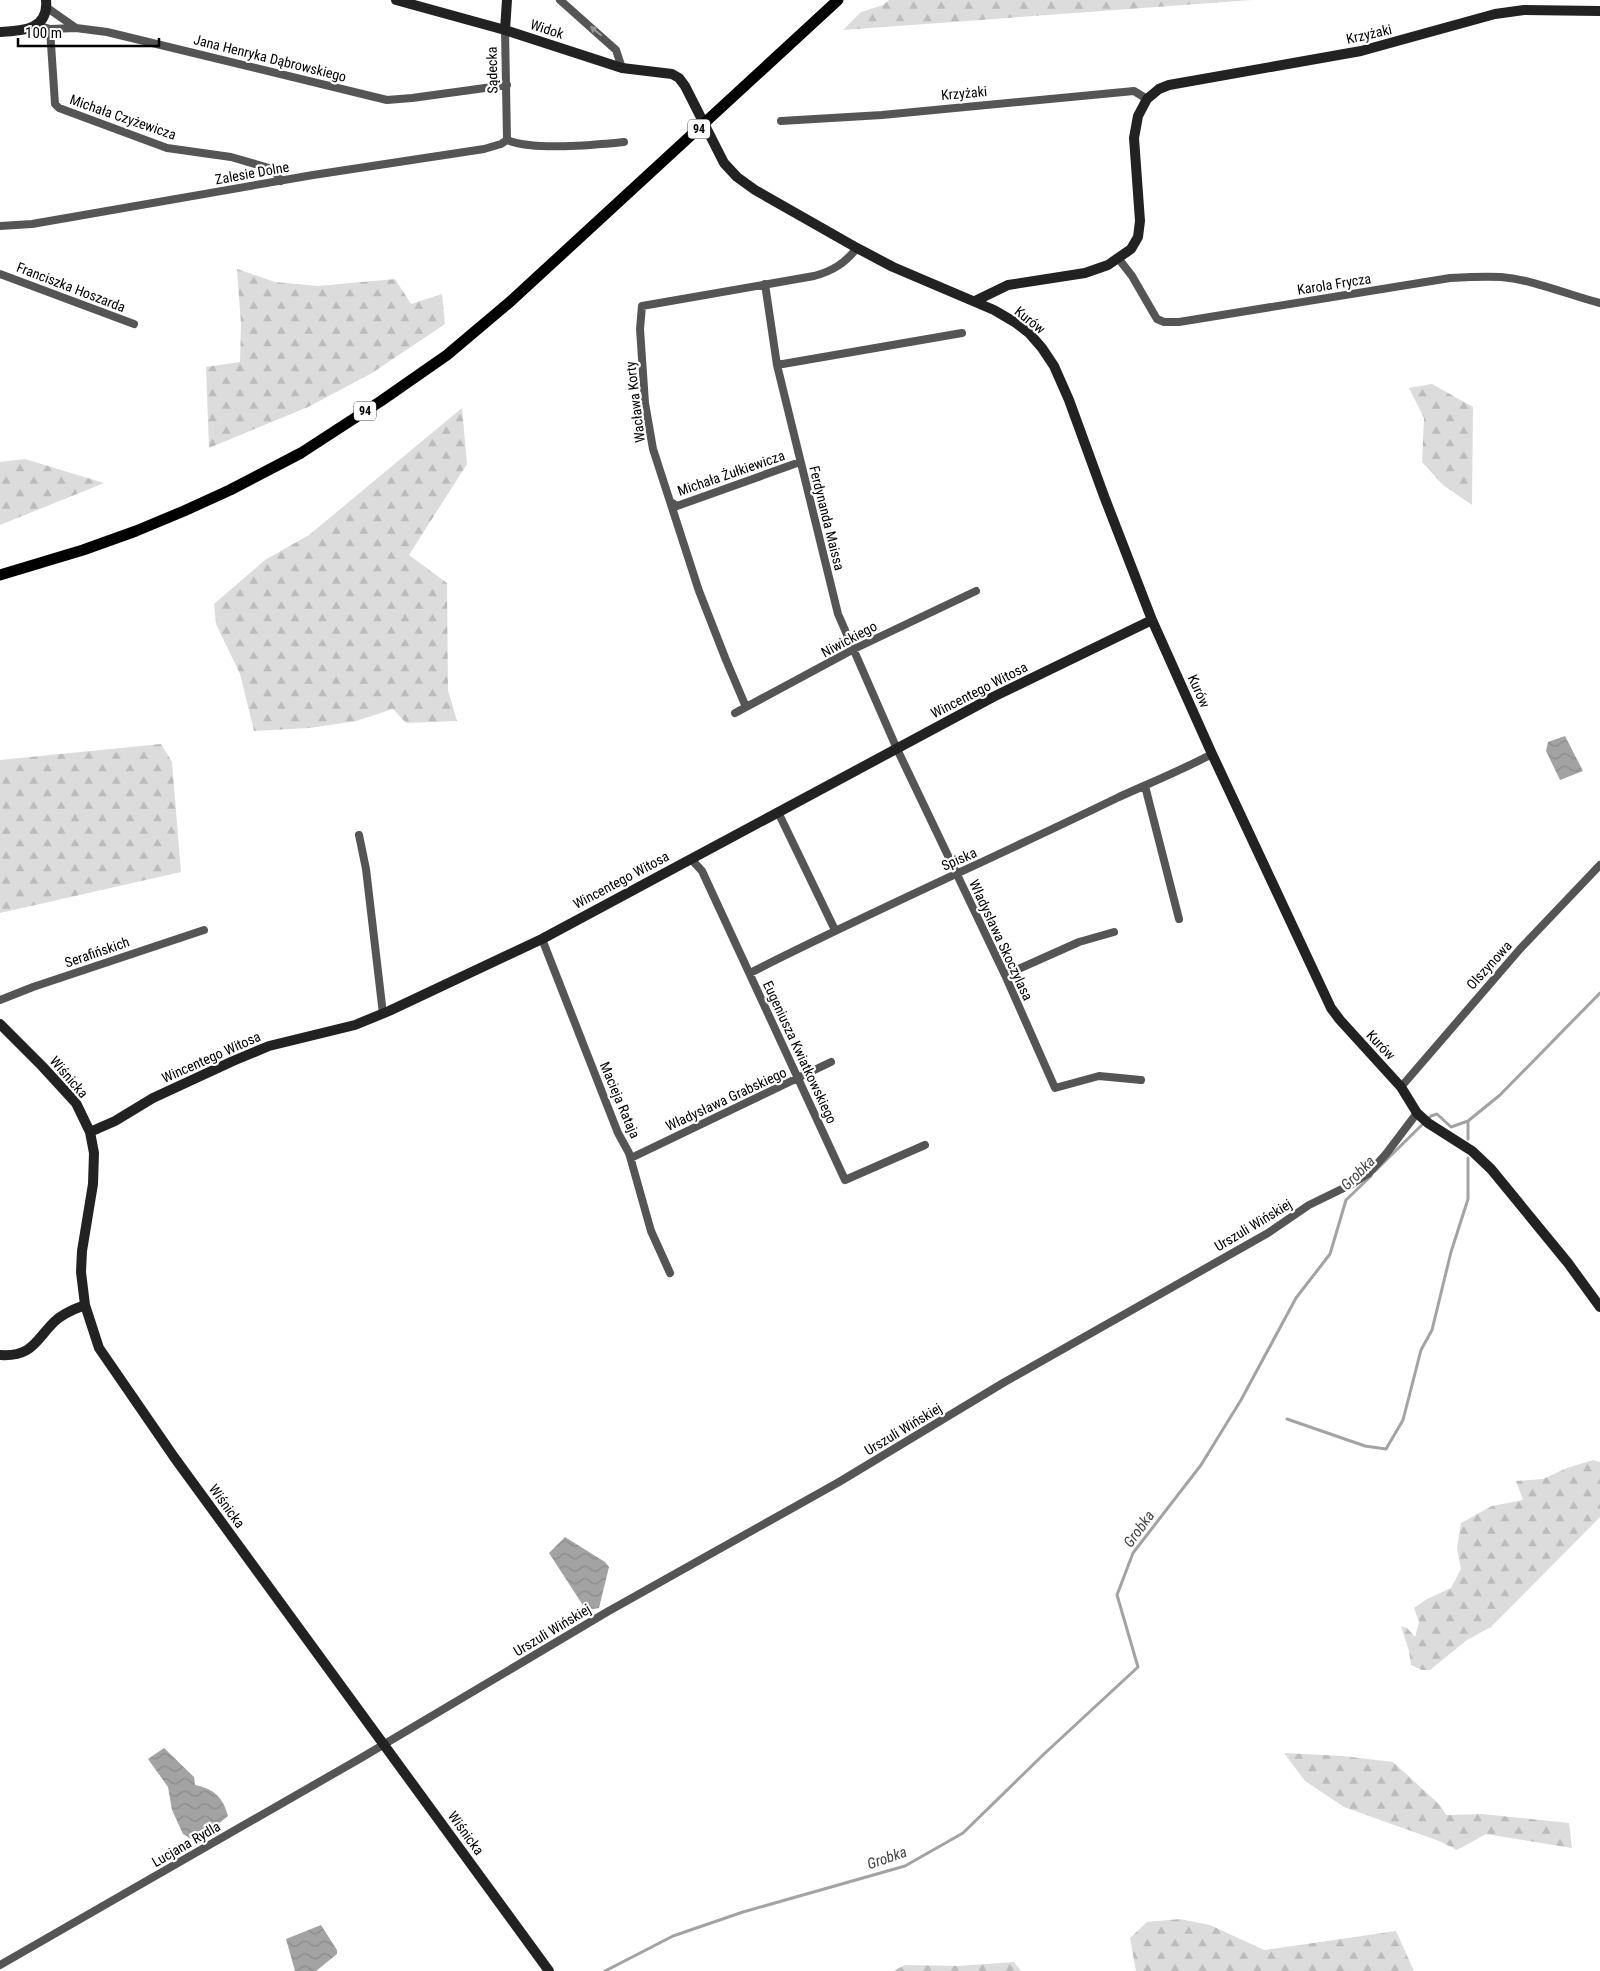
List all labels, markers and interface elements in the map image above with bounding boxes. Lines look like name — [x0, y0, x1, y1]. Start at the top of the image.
scale bar — [18, 15, 159, 47]
street label: Widok — [528, 16, 566, 42]
street label: Krzyżaki — [1345, 21, 1393, 47]
text: 100 m — [25, 24, 62, 42]
one-way arrow — [589, 25, 602, 36]
street label: Jana Henryka Dąbrowskiego — [192, 31, 348, 85]
street label: Sądecka — [484, 46, 500, 94]
street label: Krzyżaki — [940, 83, 988, 103]
street label: Michała Czyżewicza — [68, 91, 178, 143]
road number: 94 — [688, 120, 710, 138]
street label: Zalesie Dolne — [214, 159, 291, 187]
street label: Franciszka Hoszarda — [14, 259, 128, 315]
street label: Karola Frycza — [1296, 270, 1372, 298]
street label: Kurów — [1012, 303, 1048, 337]
street label: Wacława Korty — [622, 360, 648, 444]
road number: 94 — [354, 402, 376, 421]
street label: Michała Żułkiewicza — [675, 447, 787, 499]
street label: Ferdynanda Maissa — [806, 464, 848, 572]
street label: Niwickiego — [818, 618, 880, 660]
street label: Wincentego Witosa — [928, 659, 1030, 721]
street label: Kurów — [1185, 672, 1213, 710]
street label: Spiska — [939, 844, 979, 874]
street label: Wincentego Witosa — [570, 848, 672, 912]
street label: Władysława Skoczylasa — [966, 877, 1036, 1003]
street label: Serafińskich — [63, 933, 131, 971]
street label: Olszynowa — [1463, 937, 1515, 993]
street label: Eugeniusza Kwiatkowskiego — [760, 978, 840, 1126]
street label: Kurów — [1363, 1027, 1399, 1063]
street label: Wincentego Witosa — [159, 1028, 263, 1086]
street label: Wiśnicka — [47, 1053, 91, 1101]
street label: Macieja Rataja — [597, 1059, 643, 1141]
street label: Władysława Grabskiego — [663, 1064, 789, 1134]
water label: Grobka — [1337, 1152, 1379, 1194]
street label: Urszuli Wińskiej — [1211, 1196, 1295, 1254]
street label: Urszuli Wińskiej — [861, 1400, 945, 1458]
street label: Wiśnicka — [206, 1481, 248, 1531]
water label: Grobka — [1120, 1507, 1158, 1551]
street label: Urszuli Wińskiej — [510, 1601, 594, 1659]
street label: Wiśnicka — [445, 1808, 487, 1858]
street label: Lucjana Rydla — [149, 1818, 223, 1870]
water label: Grobka — [865, 1843, 909, 1873]

